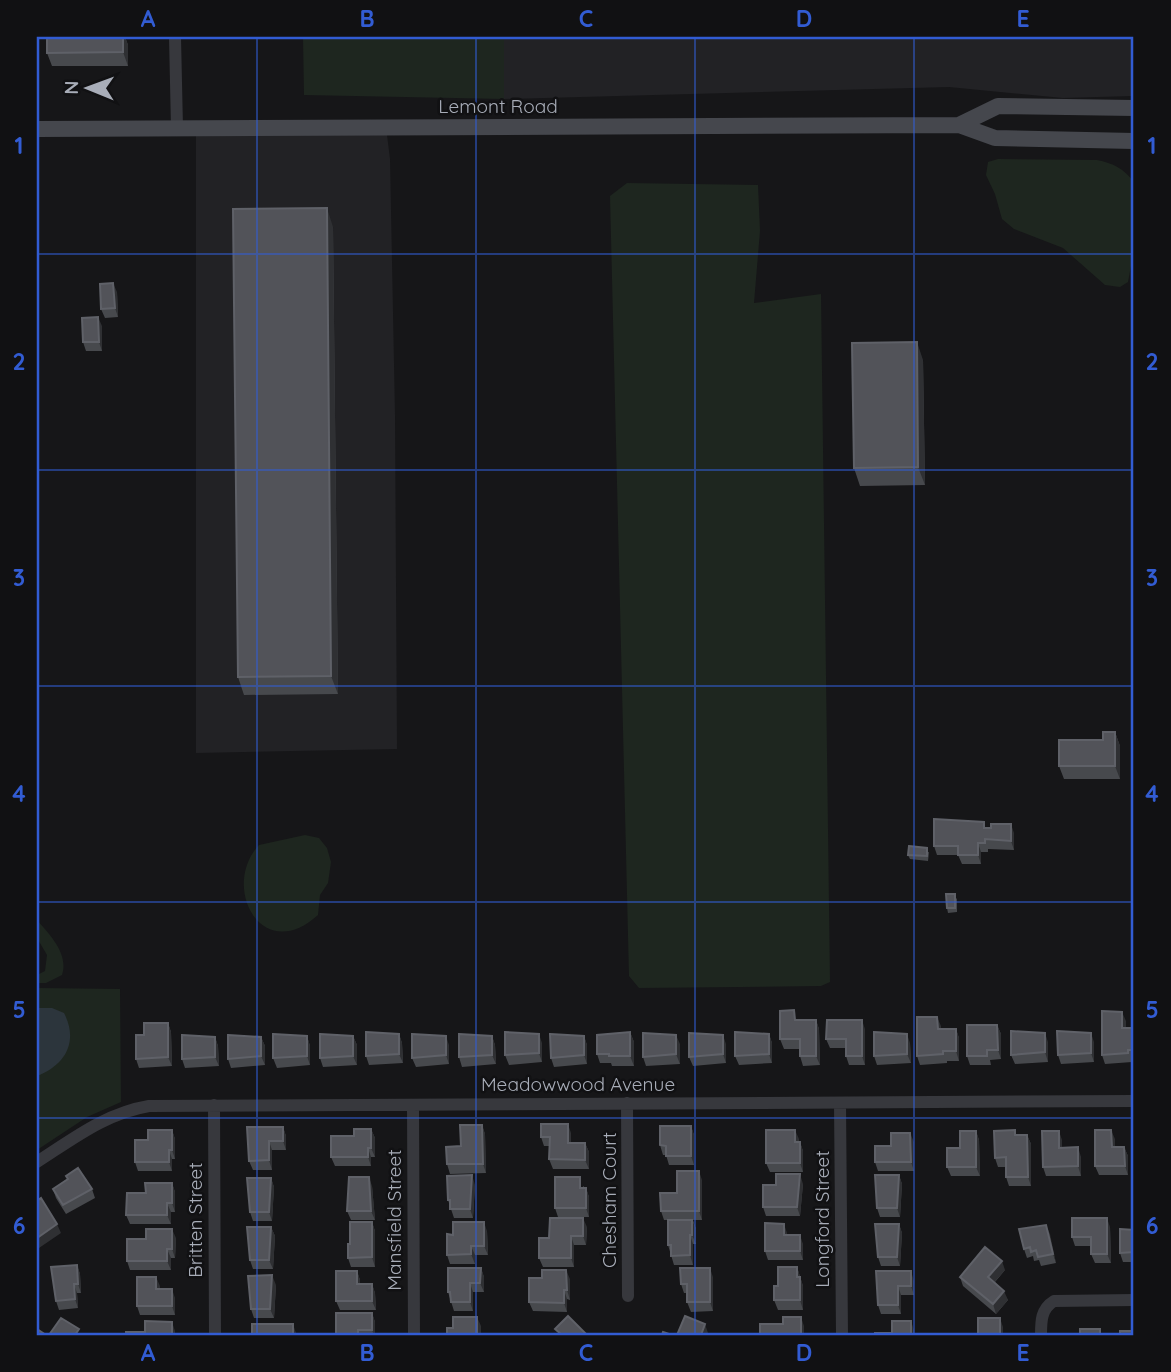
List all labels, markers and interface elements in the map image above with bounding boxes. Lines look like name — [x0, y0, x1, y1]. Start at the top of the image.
text: A — [141, 4, 156, 33]
text: B — [359, 4, 375, 33]
text: C — [579, 4, 593, 33]
text: D — [796, 4, 812, 33]
text: E — [1016, 4, 1030, 33]
north arrow — [52, 52, 122, 122]
text: N — [59, 81, 83, 95]
street label: Lemont Road — [438, 94, 558, 118]
text: 1 — [15, 131, 23, 160]
text: 1 — [1148, 131, 1156, 160]
text: 2 — [12, 347, 26, 376]
text: 2 — [1145, 347, 1159, 376]
text: 3 — [13, 563, 25, 592]
text: 3 — [1146, 563, 1158, 592]
text: 4 — [12, 779, 26, 808]
text: 4 — [1145, 779, 1159, 808]
text: 5 — [12, 995, 26, 1024]
text: 5 — [1145, 995, 1159, 1024]
street label: Meadowwood Avenue — [481, 1072, 675, 1096]
street label: Chesham Court — [597, 1132, 621, 1268]
street label: Mansfield Street — [382, 1149, 406, 1291]
street label: Longford Street — [810, 1150, 834, 1288]
street label: Britten Street — [183, 1162, 207, 1278]
text: 6 — [13, 1211, 25, 1240]
text: 6 — [1146, 1211, 1158, 1240]
text: A — [141, 1338, 156, 1367]
text: B — [359, 1338, 375, 1367]
text: C — [579, 1338, 593, 1367]
text: D — [796, 1338, 812, 1367]
text: E — [1016, 1338, 1030, 1367]

